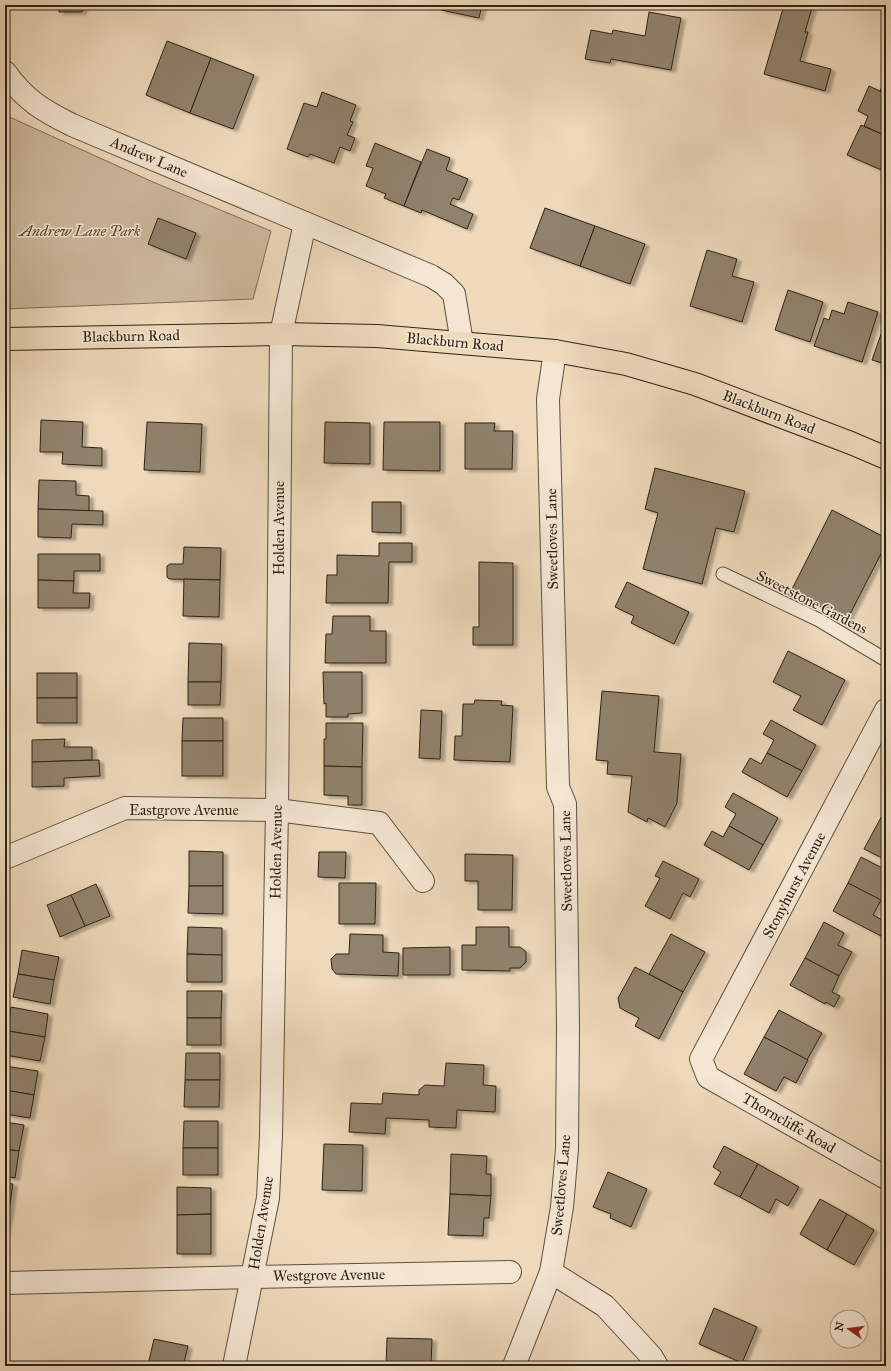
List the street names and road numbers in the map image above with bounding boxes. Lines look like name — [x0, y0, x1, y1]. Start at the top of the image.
street label: Andrew Lane — [107, 132, 190, 181]
street label: Blackburn Road — [82, 326, 180, 346]
street label: Blackburn Road — [406, 329, 505, 355]
street label: Blackburn Road — [720, 386, 818, 438]
street label: Holden Avenue — [270, 481, 288, 575]
street label: Sweetloves Lane — [542, 488, 562, 590]
street label: Sweetstone Gardens — [753, 566, 871, 638]
street label: Eastgrove Avenue — [129, 801, 239, 819]
street label: Holden Avenue — [266, 805, 286, 899]
street label: Sweetloves Lane — [556, 810, 576, 912]
street label: Stonyhurst Avenue — [759, 829, 829, 941]
street label: Thorncliffe Road — [739, 1089, 839, 1157]
street label: Sweetloves Lane — [548, 1134, 574, 1236]
street label: Holden Avenue — [245, 1175, 277, 1271]
street label: Westgrove Avenue — [273, 1265, 385, 1285]

